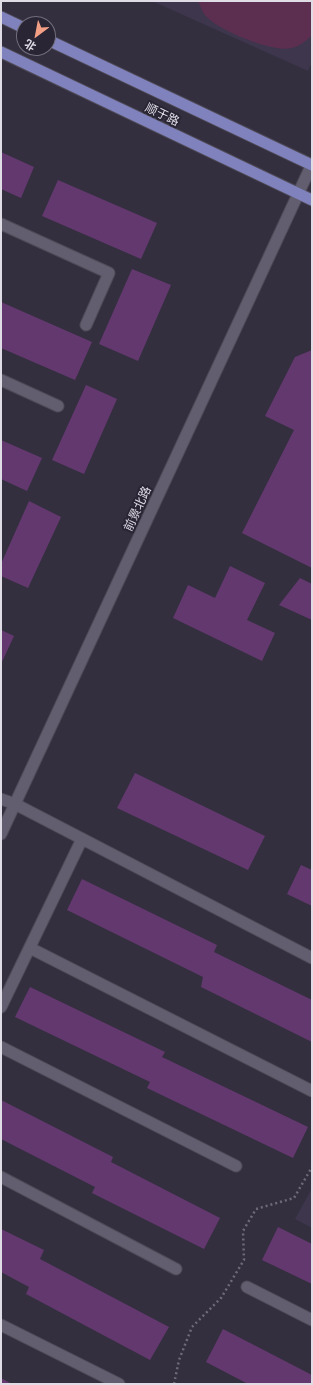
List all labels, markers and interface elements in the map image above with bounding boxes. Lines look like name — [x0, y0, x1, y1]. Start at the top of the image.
north arrow — [16, 16, 56, 56]
text: 北 — [21, 36, 39, 55]
street label: 顺于路 — [143, 101, 181, 129]
street label: 前景北路 — [121, 484, 155, 534]

